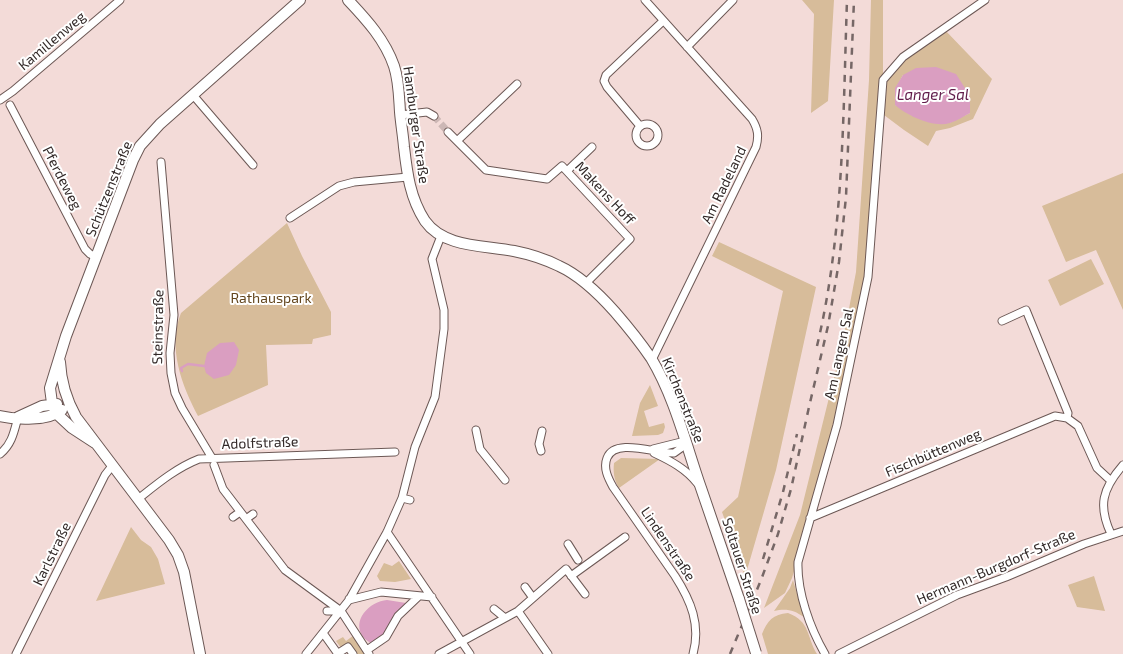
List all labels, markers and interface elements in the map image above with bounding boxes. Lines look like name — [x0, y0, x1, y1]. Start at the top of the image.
street label: Kamillenweg — [15, 8, 89, 74]
street label: Hamburger Straße — [399, 65, 433, 185]
water label: Langer Sal — [897, 86, 969, 104]
street label: Schützenstraße — [82, 139, 136, 239]
street label: Pferdeweg — [39, 144, 85, 212]
street label: Am Radeland — [698, 144, 750, 226]
street label: Makens Hoff — [572, 158, 638, 228]
street label: Steinstraße — [149, 289, 167, 365]
park label: Rathauspark — [230, 290, 312, 306]
street label: Am Langen Sal — [821, 307, 857, 401]
street label: Kirchenstraße — [658, 355, 708, 445]
street label: Fischbüttenweg — [883, 425, 983, 481]
street label: Adolfstraße — [221, 433, 299, 453]
street label: Lindenstraße — [637, 504, 699, 584]
street label: Soltauer Straße — [718, 516, 766, 616]
street label: Karlstraße — [29, 520, 75, 588]
street label: Hermann-Burgdorf-Straße — [914, 526, 1078, 608]

